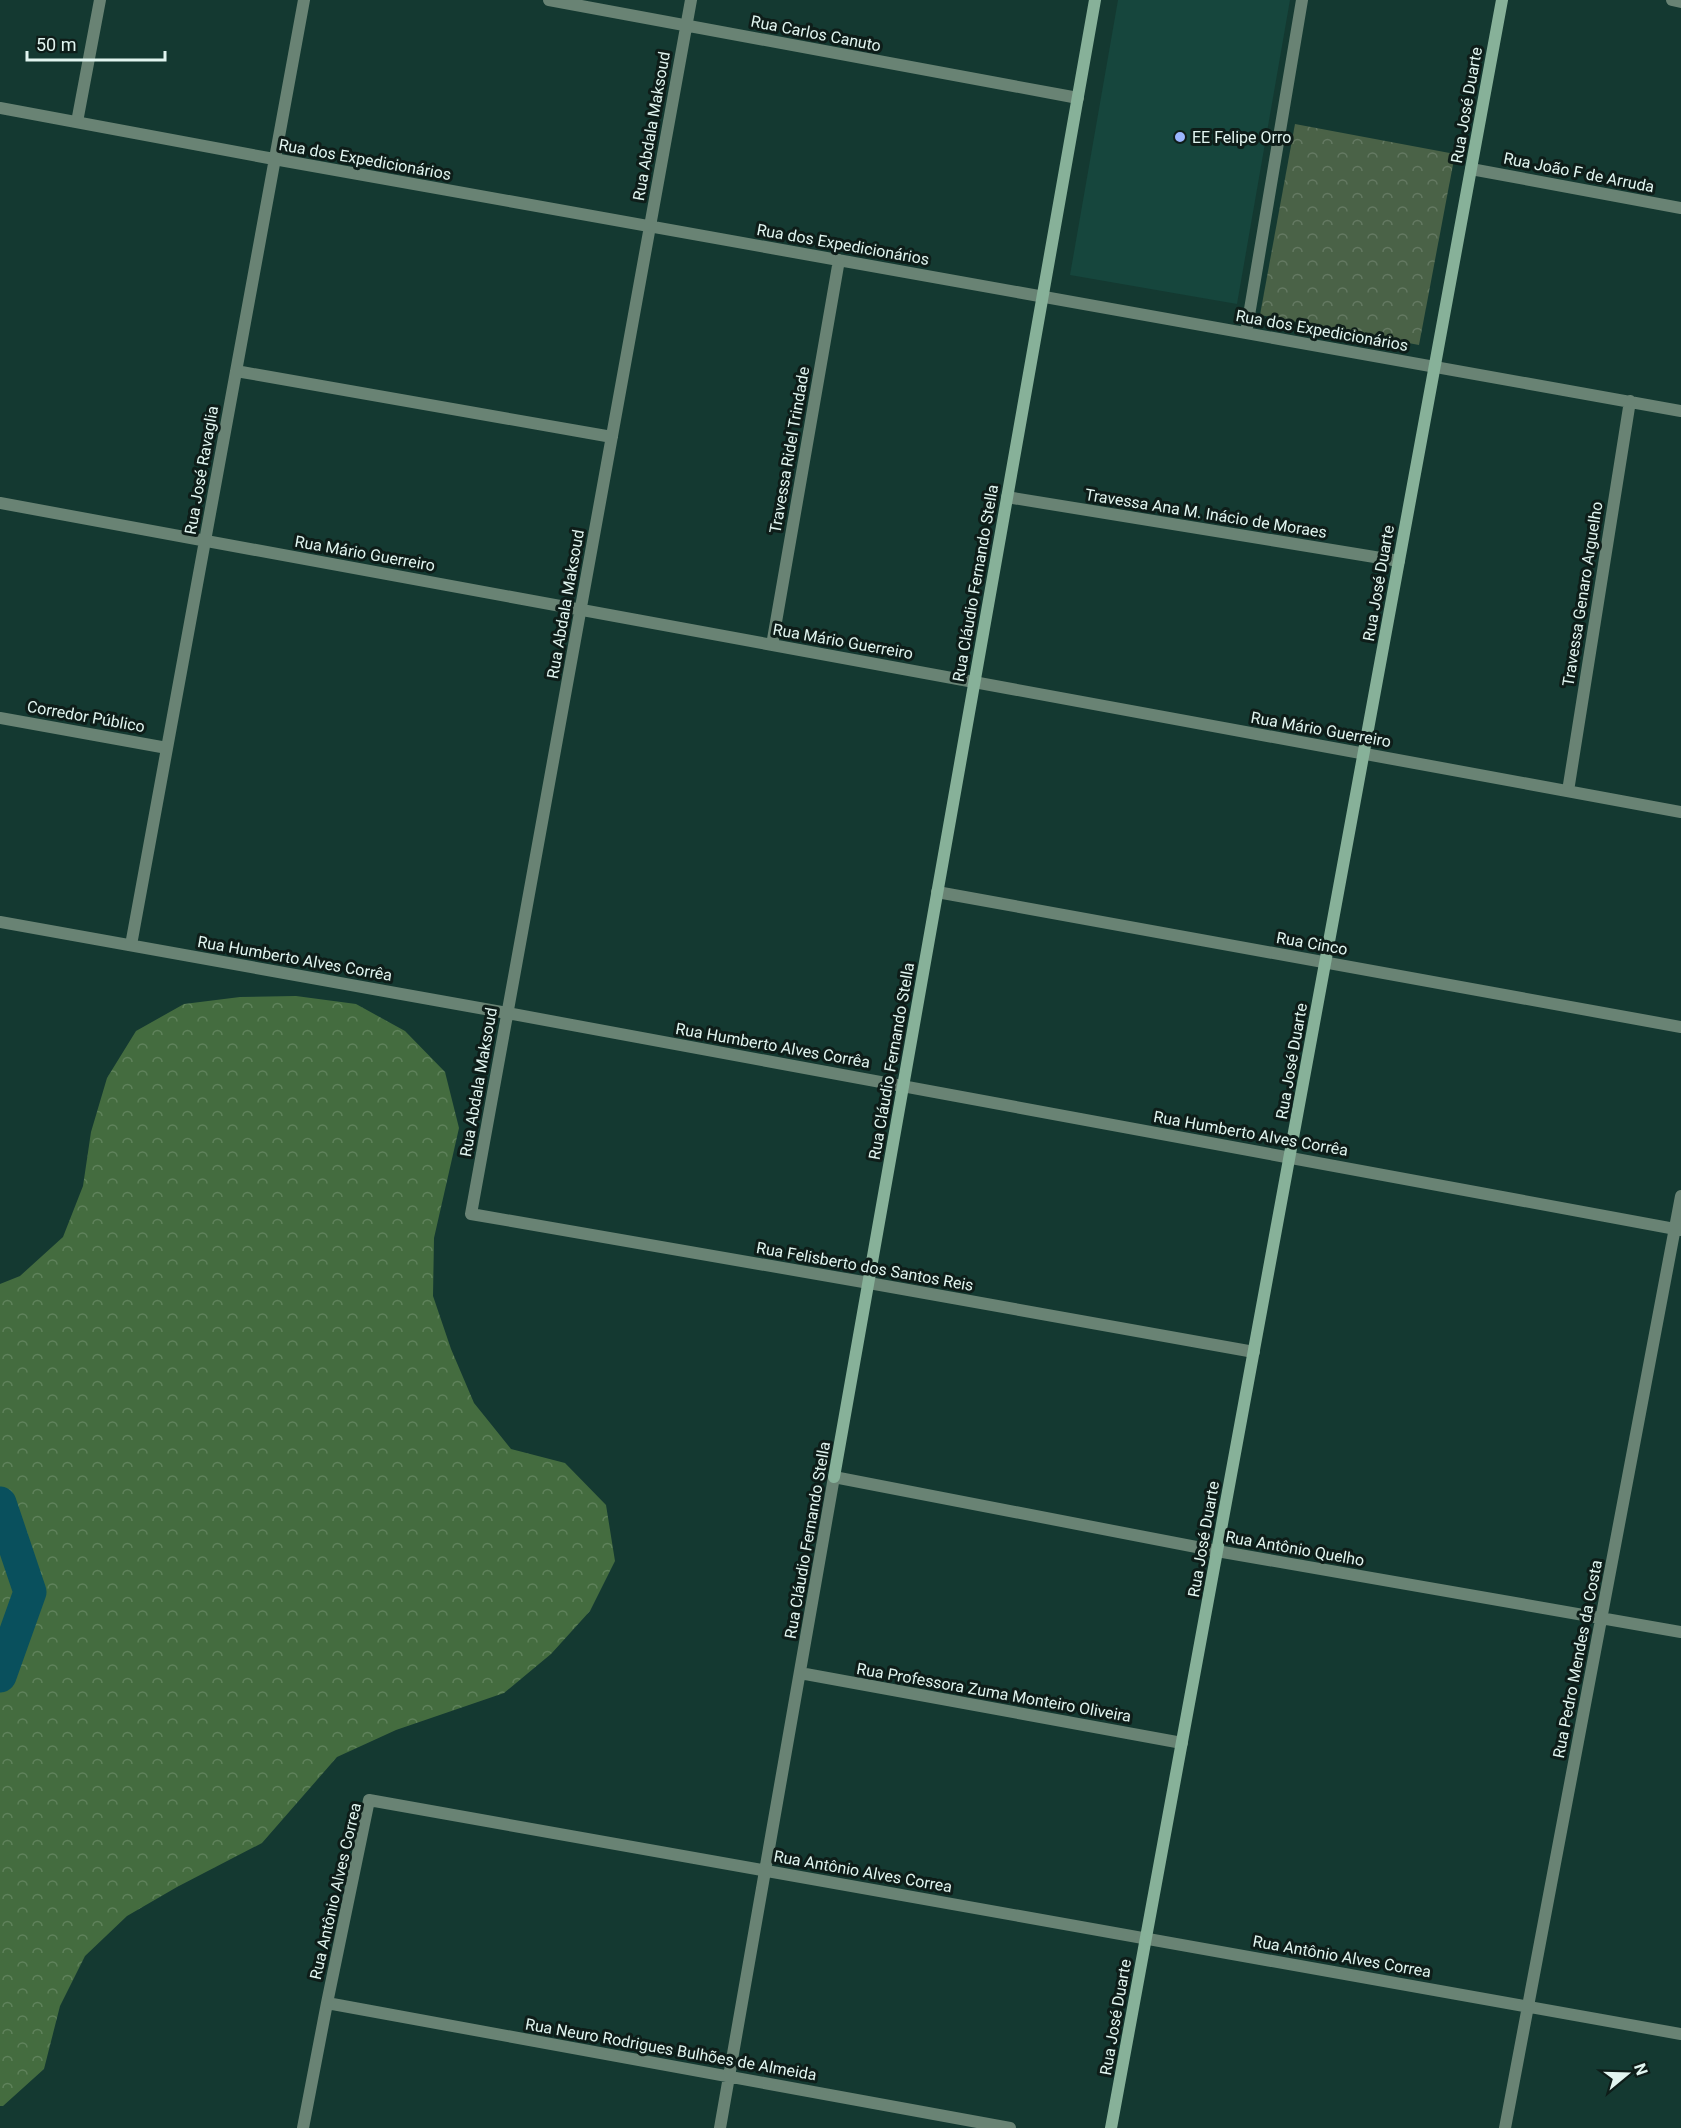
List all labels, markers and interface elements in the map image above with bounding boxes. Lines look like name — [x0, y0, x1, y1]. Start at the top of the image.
street label: Rua Carlos Canuto — [749, 12, 883, 55]
scale bar — [27, 24, 165, 62]
text: 50 m — [36, 34, 76, 55]
street label: Rua José Duarte — [1447, 46, 1486, 165]
street label: Rua Abdala Maksoud — [629, 50, 674, 202]
place label: EE Felipe Orro — [1192, 128, 1291, 147]
marker: EE Felipe Orro — [1173, 130, 1187, 144]
street label: Rua dos Expedicionários — [277, 135, 453, 184]
street label: Rua João F de Arruda — [1502, 149, 1656, 196]
street label: Rua dos Expedicionários — [755, 220, 931, 269]
street label: Rua dos Expedicionários — [1234, 306, 1410, 355]
street label: Travessa Ridel Trindade — [765, 365, 814, 535]
street label: Rua José Ravaglia — [181, 404, 222, 536]
street label: Rua Cláudio Fernando Stella — [949, 483, 1002, 683]
street label: Travessa Ana M. Inácio de Moraes — [1084, 485, 1328, 542]
street label: Travessa Genaro Arguelho — [1558, 500, 1607, 688]
street label: Rua José Duarte — [1359, 524, 1398, 643]
street label: Rua Abdala Maksoud — [543, 528, 588, 680]
street label: Rua Mário Guerreiro — [293, 532, 437, 575]
street label: Rua Mário Guerreiro — [771, 620, 915, 663]
street label: Corredor Público — [25, 697, 146, 736]
street label: Rua Mário Guerreiro — [1249, 708, 1393, 751]
street label: Rua Cinco — [1275, 928, 1349, 959]
street label: Rua Humberto Alves Corrêa — [196, 932, 394, 985]
street label: Rua Cláudio Fernando Stella — [865, 961, 918, 1161]
street label: Rua José Duarte — [1272, 1002, 1311, 1121]
street label: Rua Abdala Maksoud — [456, 1006, 501, 1158]
street label: Rua Humberto Alves Corrêa — [674, 1019, 872, 1072]
street label: Rua Humberto Alves Corrêa — [1152, 1107, 1350, 1160]
street label: Rua Felisberto dos Santos Reis — [755, 1238, 975, 1295]
street label: Rua Cláudio Fernando Stella — [781, 1440, 834, 1640]
street label: Rua José Duarte — [1184, 1480, 1223, 1599]
street label: Rua Antônio Quelho — [1224, 1527, 1366, 1570]
street label: Rua Pedro Mendes da Costa — [1549, 1558, 1606, 1760]
street label: Rua Professora Zuma Monteiro Oliveira — [855, 1659, 1133, 1726]
street label: Rua Antônio Alves Correa — [306, 1801, 365, 1981]
street label: Rua Antônio Alves Correa — [772, 1846, 954, 1897]
street label: Rua Antônio Alves Correa — [1251, 1931, 1433, 1982]
street label: Rua José Duarte — [1096, 1958, 1135, 2077]
street label: Rua Neuro Rodrigues Bulhões de Almeida — [524, 2014, 818, 2085]
north arrow — [1597, 2044, 1657, 2104]
text: N — [1630, 2061, 1652, 2078]

